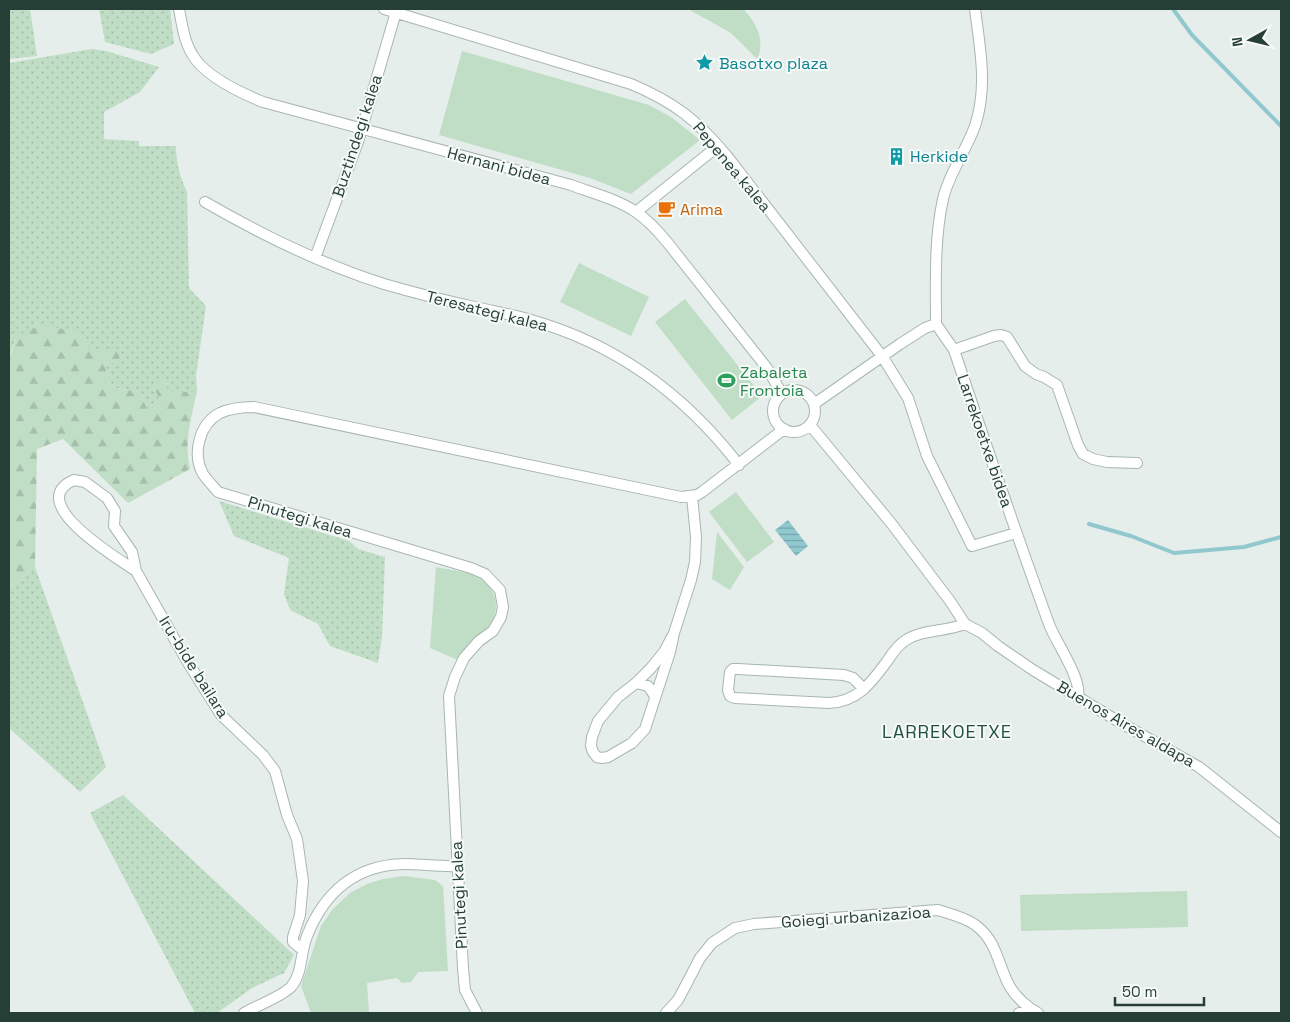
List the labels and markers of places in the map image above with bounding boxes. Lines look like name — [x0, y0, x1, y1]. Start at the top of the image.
place icon: Basotxo plaza — [695, 53, 715, 73]
place label: Basotxo plaza — [719, 53, 828, 74]
building icon: Herkide — [886, 146, 906, 166]
place label: Herkide — [910, 146, 968, 167]
cafe icon: Arima — [656, 199, 676, 219]
place label: Arima — [680, 199, 723, 220]
place label: Zabaleta Frontoia — [740, 362, 808, 401]
sports icon: Zabaleta Frontoia — [716, 371, 736, 391]

